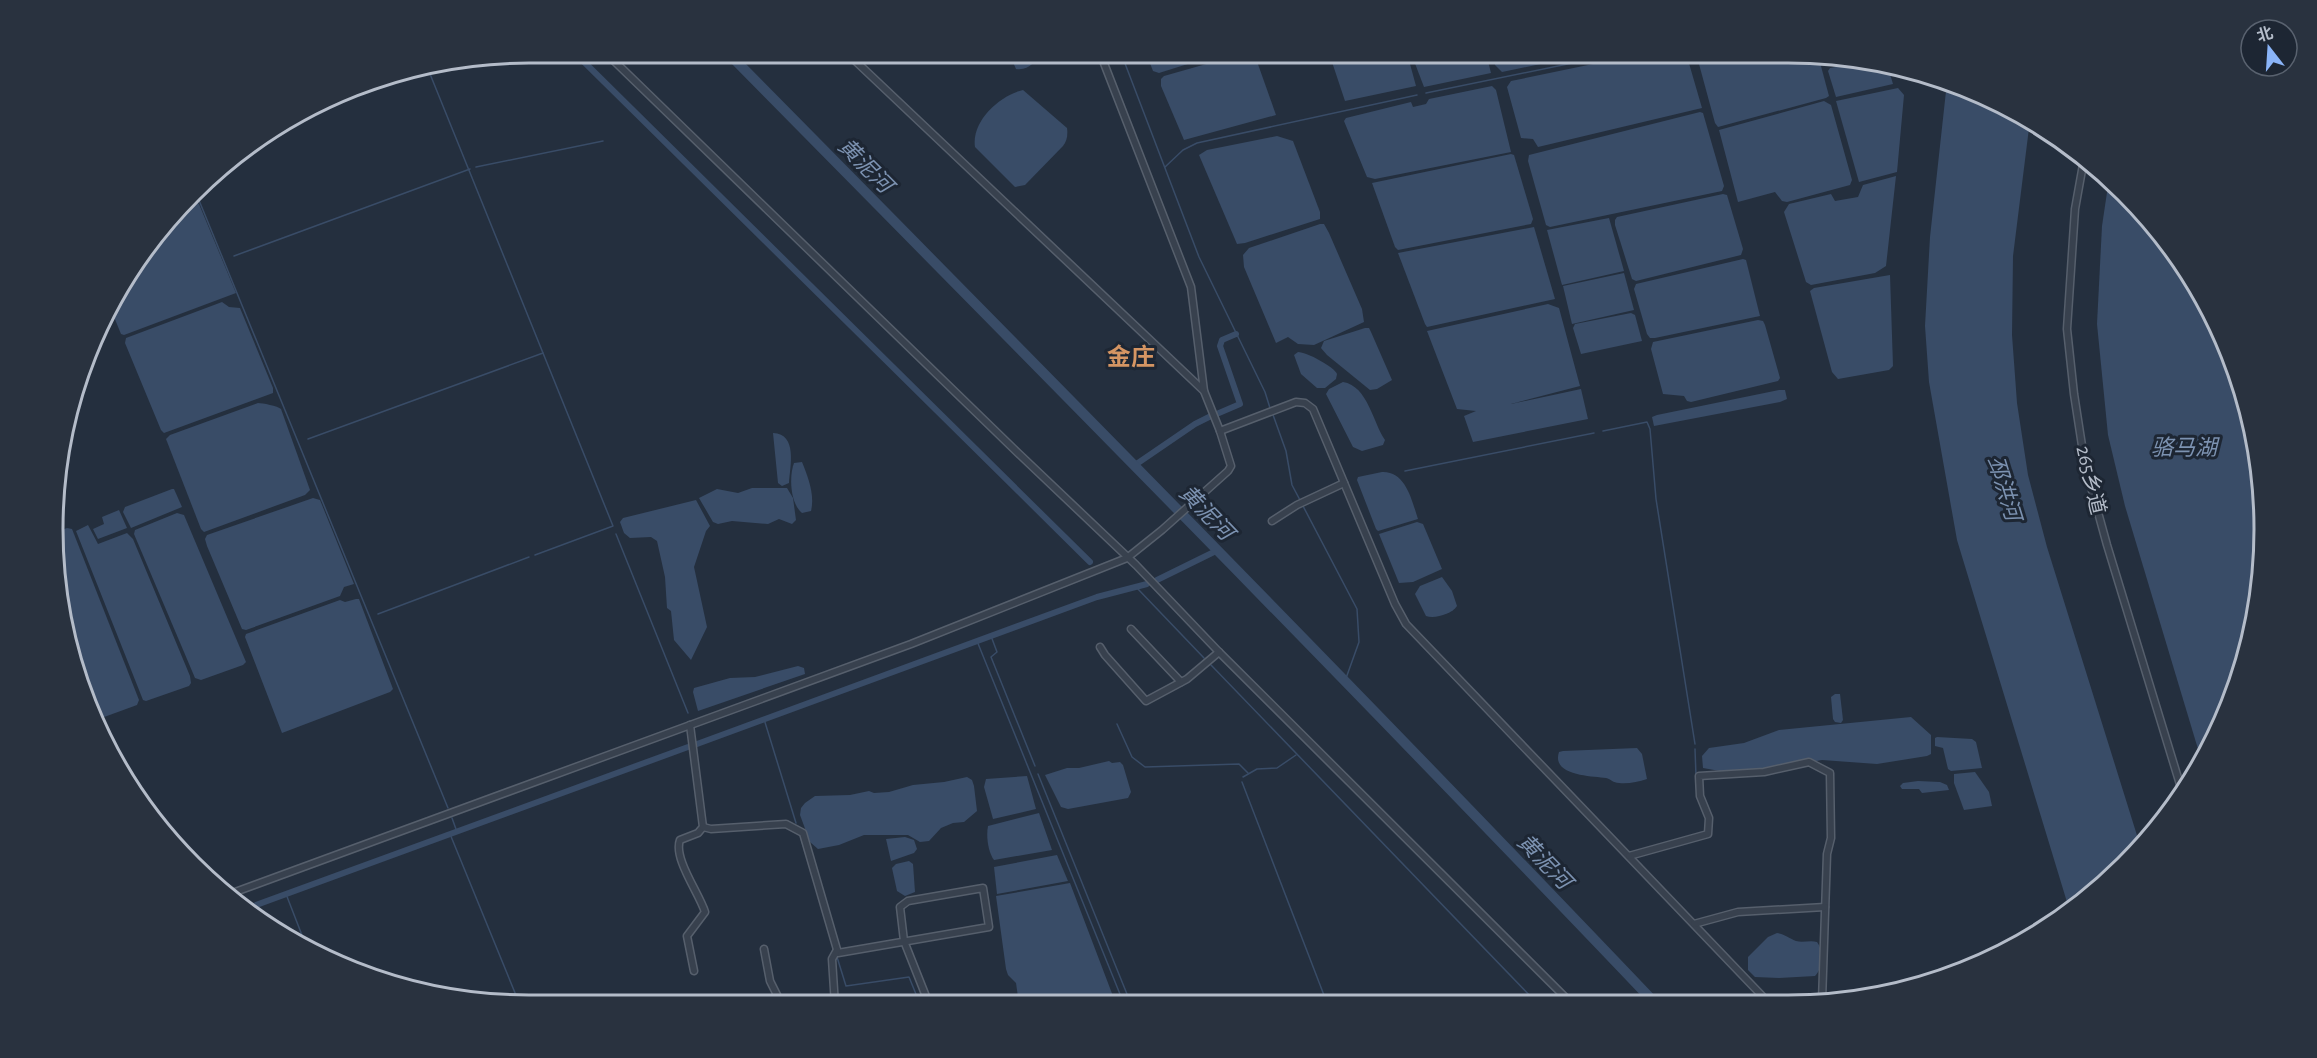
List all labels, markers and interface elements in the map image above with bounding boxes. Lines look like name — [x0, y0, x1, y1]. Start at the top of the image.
north arrow — [2239, 18, 2299, 78]
text: 北 — [2255, 24, 2275, 45]
water label: 黄泥河 — [834, 134, 900, 200]
district label: 金庄 — [1107, 344, 1155, 370]
water label: 骆马湖 — [2151, 436, 2220, 459]
street label: 265乡道 — [2072, 443, 2110, 517]
water label: 邳洪河 — [1984, 453, 2026, 527]
water label: 黄泥河 — [1175, 481, 1241, 547]
water label: 黄泥河 — [1513, 830, 1579, 896]

